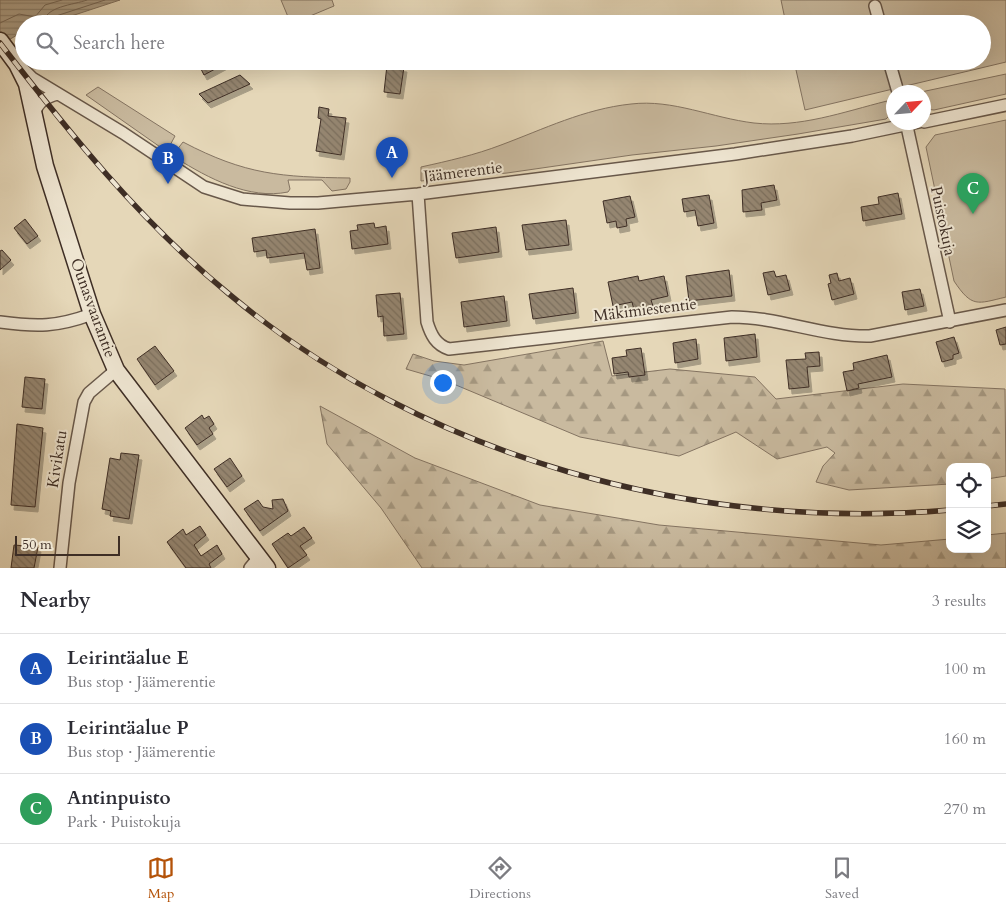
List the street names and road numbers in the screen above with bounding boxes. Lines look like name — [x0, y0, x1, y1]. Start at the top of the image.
street label: Jäämerentie — [420, 156, 504, 188]
street label: Puistokuja — [925, 184, 961, 258]
street label: Ounasvaarantie — [65, 255, 121, 361]
street label: Mäkimiestentie — [592, 293, 698, 327]
street label: Kivikatu — [42, 428, 72, 490]

